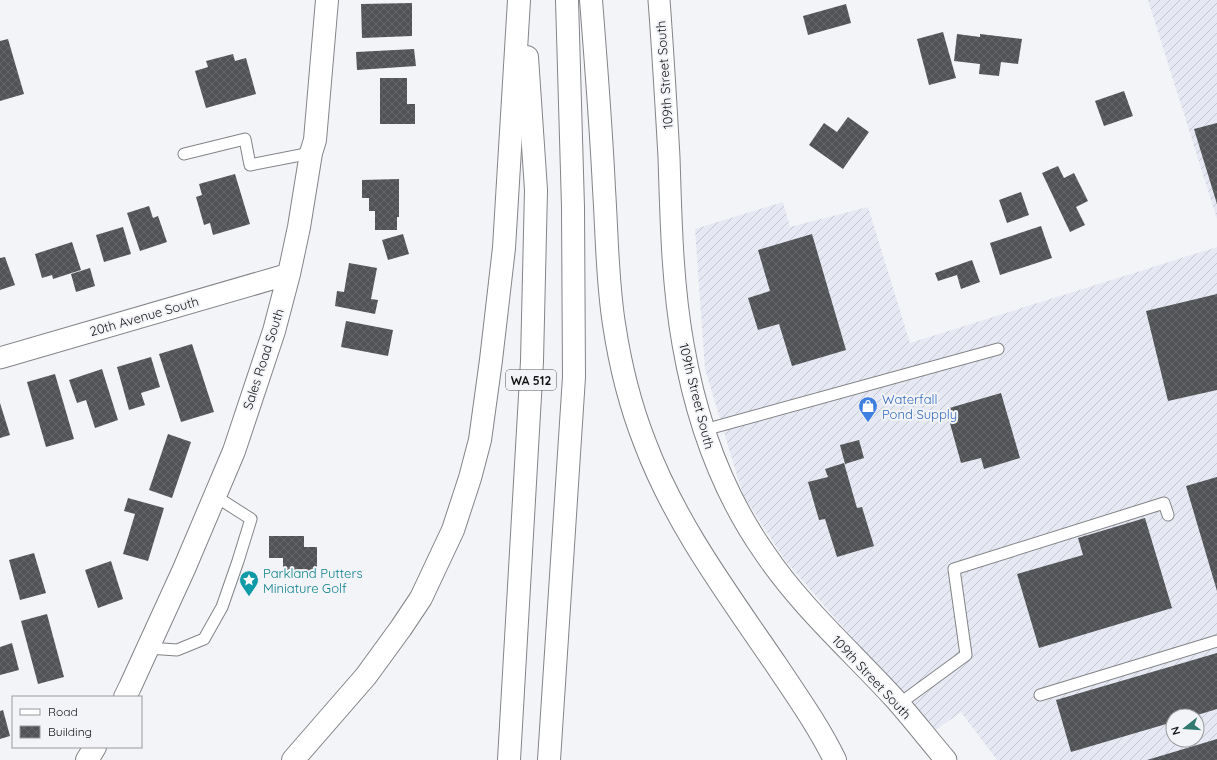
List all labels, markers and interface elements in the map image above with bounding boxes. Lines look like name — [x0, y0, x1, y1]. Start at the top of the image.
street label: 109th Street South — [652, 20, 676, 130]
street label: 20th Avenue South — [88, 293, 200, 339]
street label: Sales Road South — [239, 307, 287, 411]
street label: 109th Street South — [676, 341, 718, 451]
road number: WA 512 — [506, 370, 556, 390]
place label: Waterfall Pond Supply — [882, 391, 957, 422]
shop icon: Waterfall Pond Supply — [857, 395, 879, 423]
place label: Parkland Putters Miniature Golf — [263, 565, 363, 596]
place icon: Parkland Putters Miniature Golf — [238, 569, 260, 597]
street label: 109th Street South — [829, 632, 915, 722]
legend — [12, 696, 142, 748]
text: Road — [48, 704, 78, 719]
north arrow — [1165, 708, 1205, 748]
text: Building — [48, 724, 92, 739]
text: N — [1168, 725, 1183, 737]

